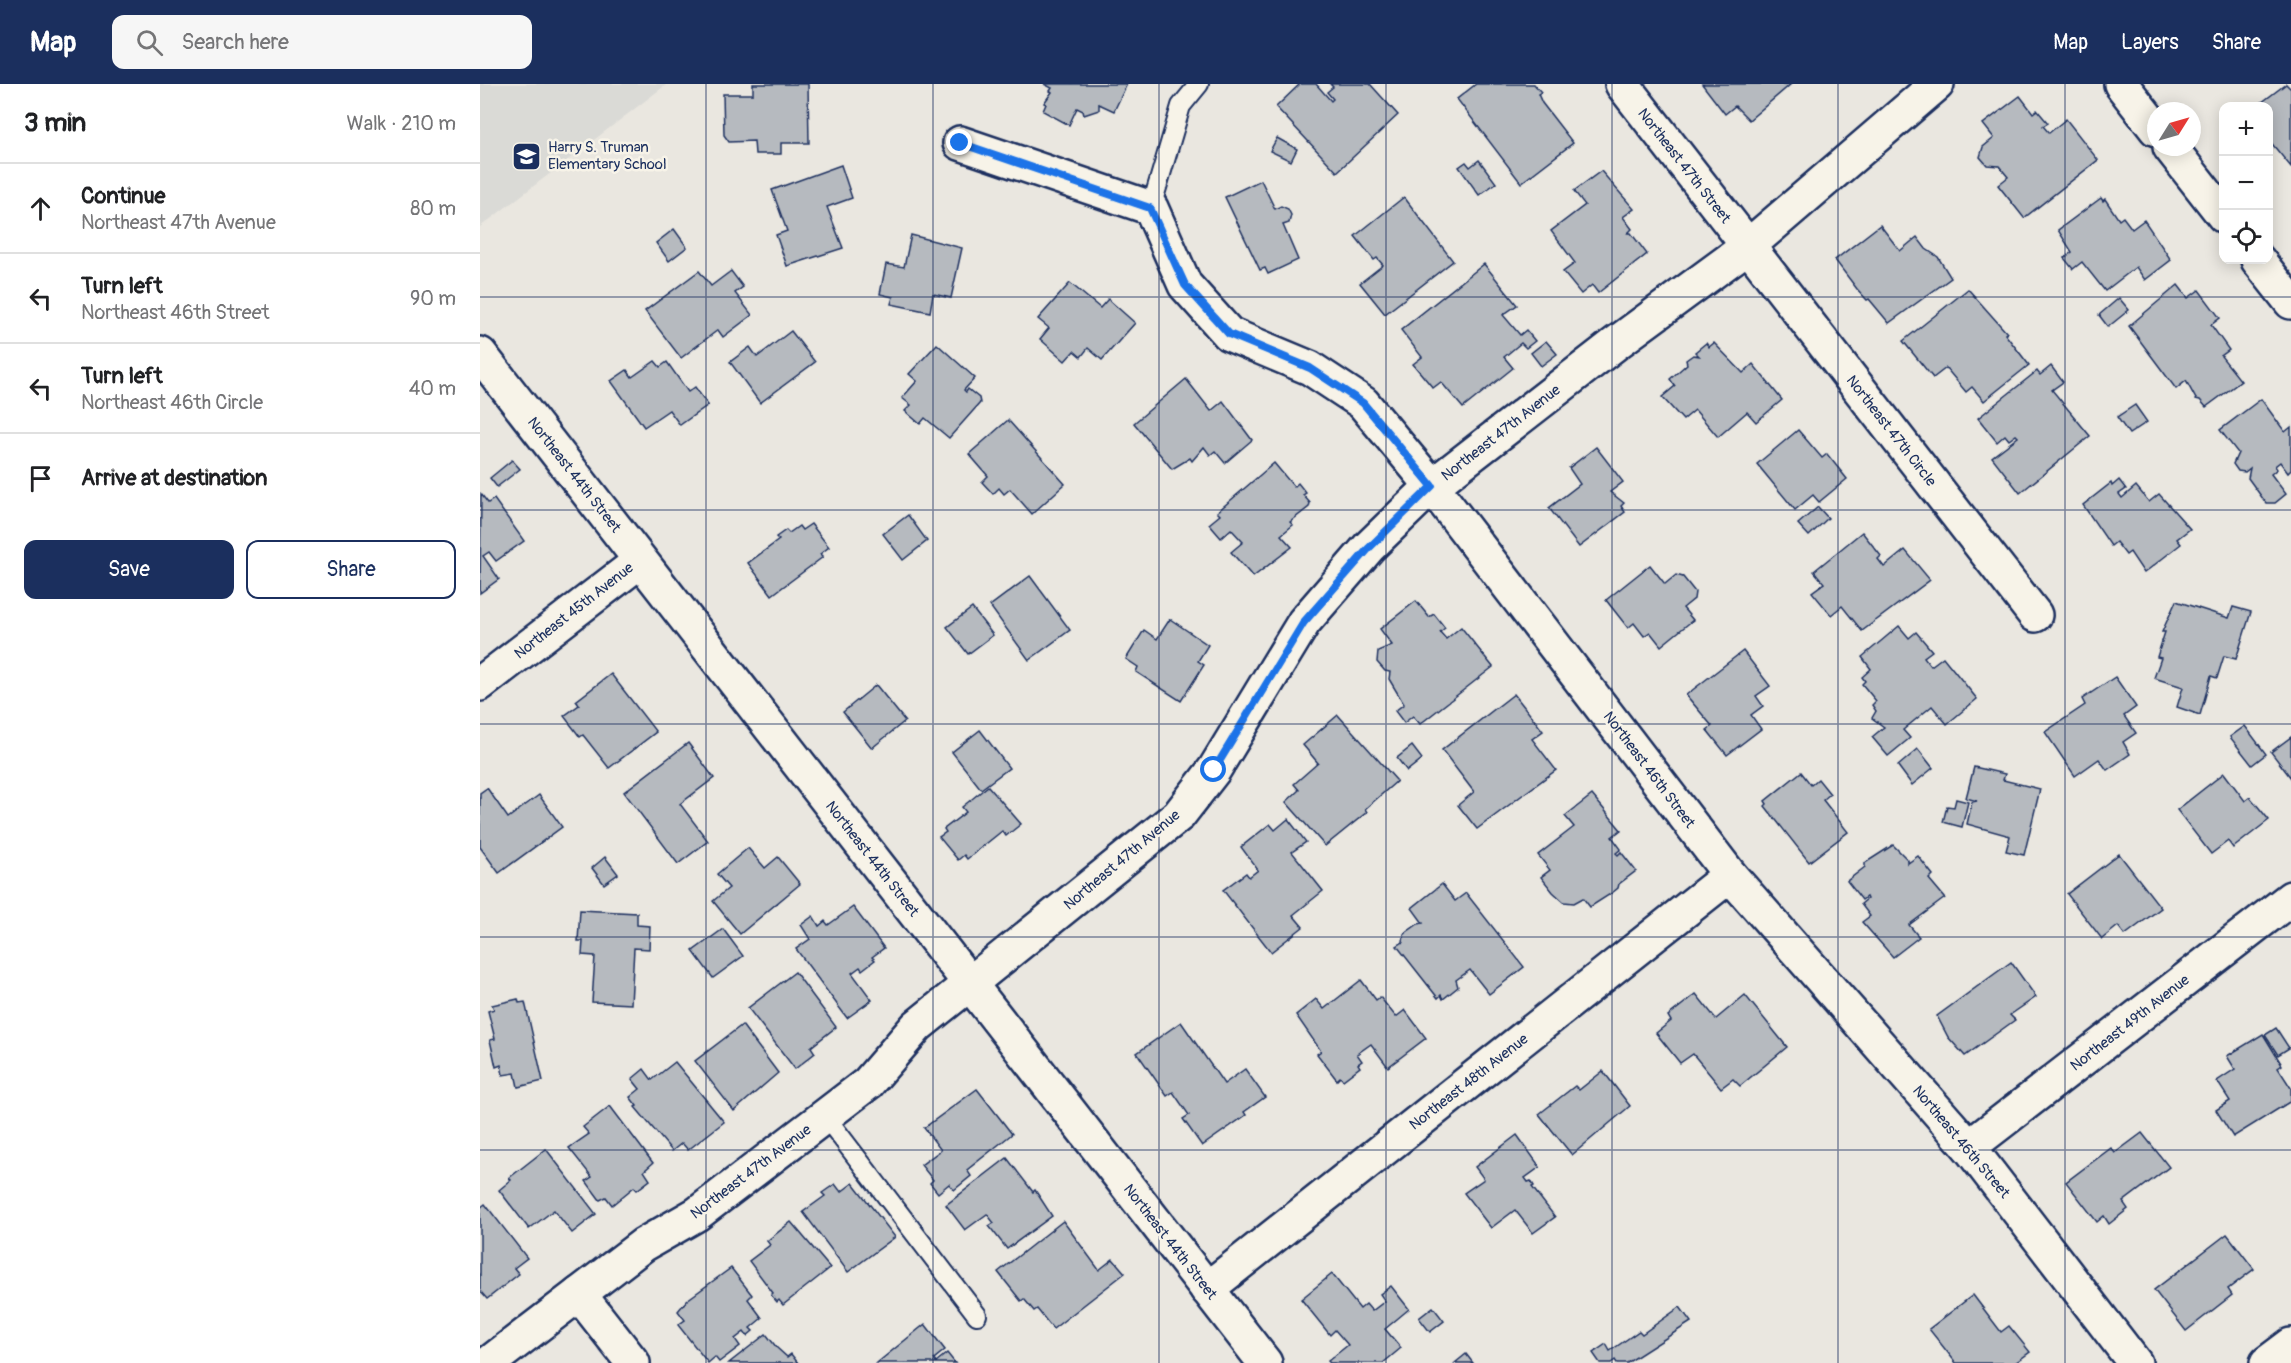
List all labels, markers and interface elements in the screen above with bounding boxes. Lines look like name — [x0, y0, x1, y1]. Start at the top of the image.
search box — [112, 15, 532, 69]
text: Map — [30, 25, 76, 60]
icon: search — [133, 26, 166, 59]
text: Search here — [181, 28, 289, 56]
text: Map — [2053, 29, 2088, 56]
text: Layers — [2121, 29, 2179, 56]
text: Share — [2212, 29, 2261, 56]
north arrow — [2147, 102, 2201, 156]
map controls — [2219, 102, 2273, 264]
button: + — [2219, 102, 2273, 156]
street label: Northeast 47th Street — [1633, 105, 1735, 228]
text: 3 min — [24, 107, 86, 139]
text: Walk · 210 m — [347, 111, 456, 136]
route end — [946, 129, 972, 155]
place label: Harry S. Truman Elementary School — [548, 138, 667, 174]
school or university icon: Harry S. Truman Elementary School — [511, 140, 543, 172]
button: − — [2219, 156, 2273, 210]
text: Continue — [81, 182, 165, 210]
icon: ahead — [24, 192, 57, 225]
text: 80 m — [410, 196, 456, 221]
text: Northeast 47th Avenue — [81, 210, 276, 235]
button: locate — [2219, 210, 2273, 264]
text: Turn left — [81, 272, 163, 300]
icon: left — [24, 282, 57, 315]
text: 90 m — [410, 286, 456, 311]
text: Northeast 46th Street — [81, 300, 270, 325]
text: Turn left — [81, 362, 163, 390]
icon: left — [24, 372, 57, 405]
street label: Northeast 47th Circle — [1842, 372, 1941, 491]
text: 40 m — [409, 376, 456, 401]
street label: Northeast 47th Avenue — [1438, 380, 1565, 485]
text: Northeast 46th Circle — [81, 390, 263, 415]
street label: Northeast 44th Street — [523, 413, 626, 537]
icon: arrive — [24, 462, 57, 495]
text: Arrive at destination — [81, 464, 267, 492]
button: Save — [24, 540, 234, 599]
button: Share — [246, 540, 456, 599]
street label: Northeast 45th Avenue — [511, 558, 638, 664]
street label: Northeast 46th Street — [1599, 708, 1700, 833]
route start — [1200, 756, 1226, 782]
street label: Northeast 44th Street — [821, 797, 924, 921]
street label: Northeast 47th Avenue — [1060, 805, 1185, 914]
street label: Northeast 49th Avenue — [2067, 970, 2194, 1075]
street label: Northeast 48th Avenue — [1406, 1029, 1533, 1134]
street label: Northeast 46th Street — [1908, 1082, 2014, 1203]
street label: Northeast 47th Avenue — [687, 1120, 816, 1224]
street label: Northeast 44th Street — [1119, 1180, 1222, 1304]

